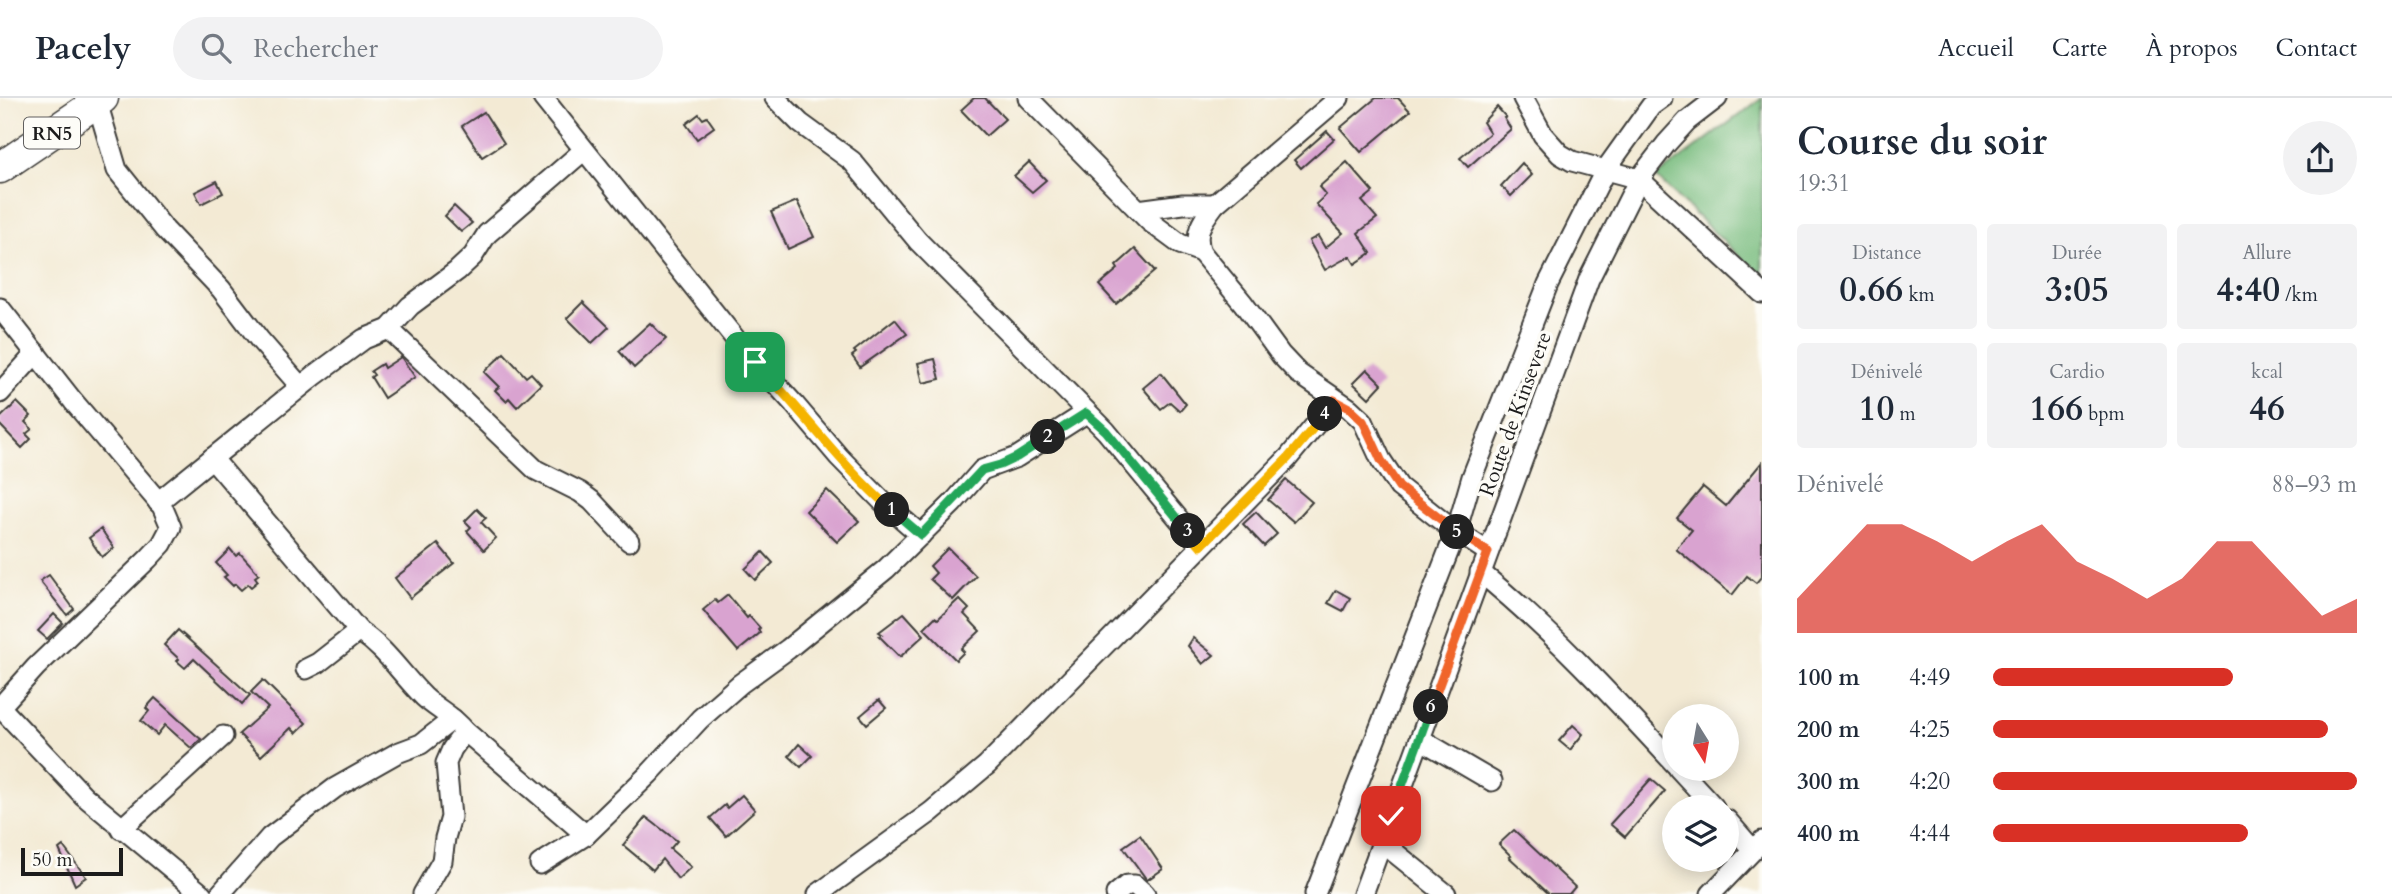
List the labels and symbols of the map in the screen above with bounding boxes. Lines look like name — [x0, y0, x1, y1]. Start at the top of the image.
road number: RN5 — [24, 118, 80, 148]
street label: Route de Kinsevere — [1472, 328, 1559, 500]
pin — [725, 332, 785, 392]
pin: 4 — [1308, 396, 1342, 432]
pin: 2 — [1030, 420, 1066, 454]
pin: 1 — [874, 492, 910, 528]
pin: 3 — [1170, 514, 1206, 548]
pin: 5 — [1440, 514, 1474, 550]
pin: 6 — [1414, 690, 1448, 724]
north arrow — [1662, 704, 1740, 780]
pin — [1361, 786, 1421, 846]
scale bar — [21, 845, 122, 877]

